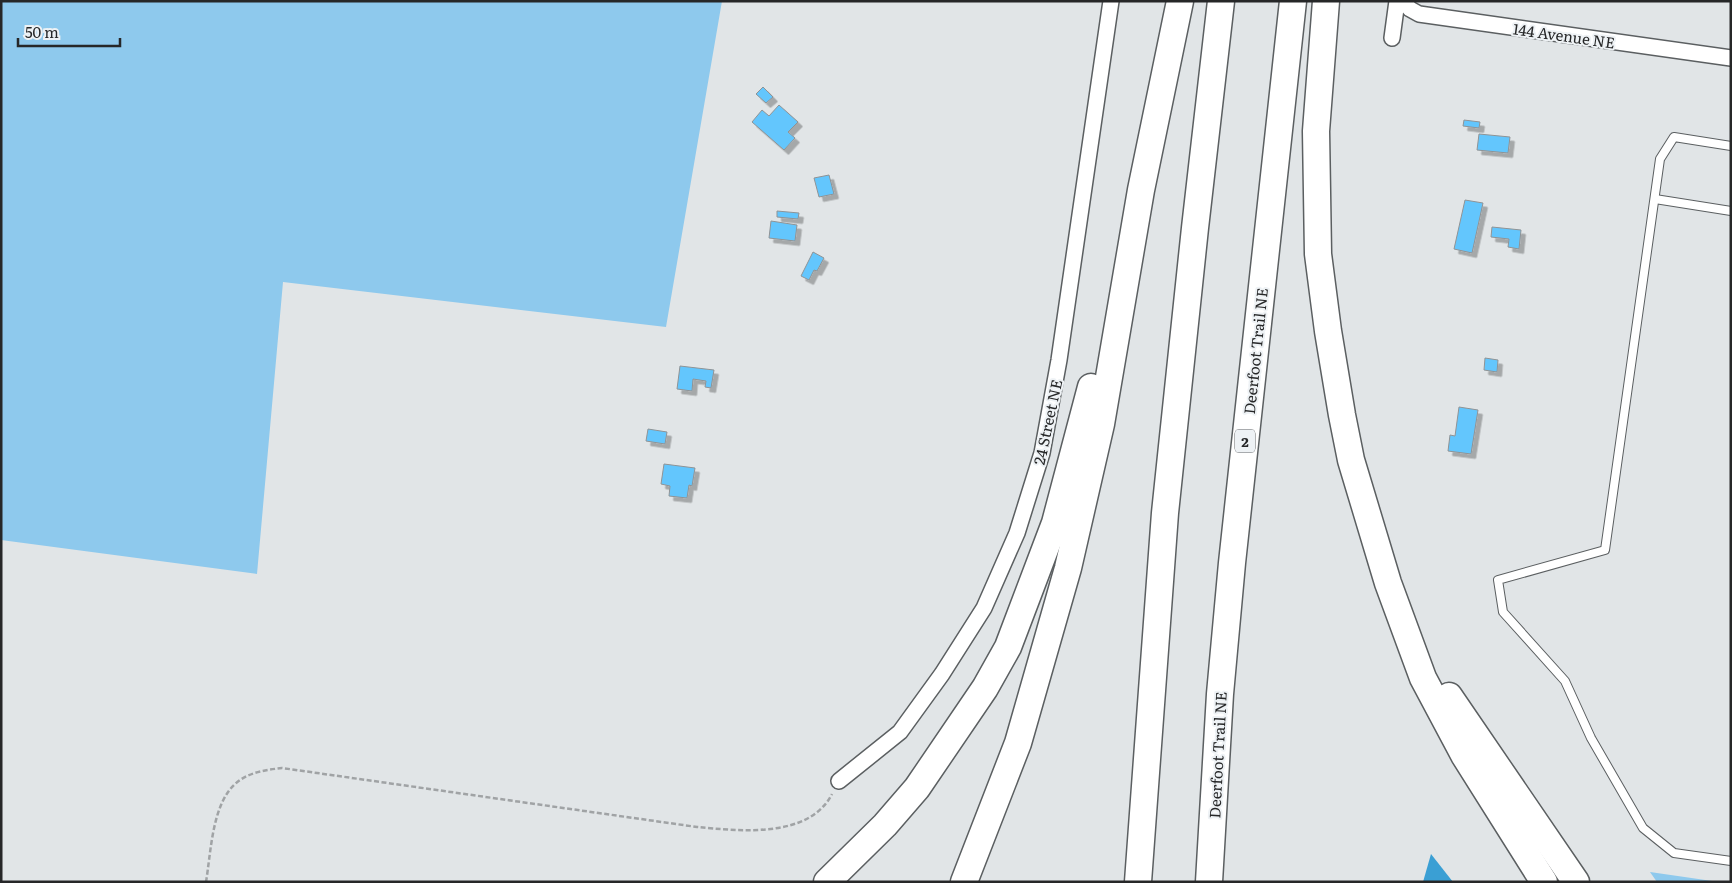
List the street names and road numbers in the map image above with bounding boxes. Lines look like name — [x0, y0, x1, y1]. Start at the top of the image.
street label: 144 Avenue NE — [1512, 16, 1616, 54]
street label: Deerfoot Trail NE — [1237, 287, 1273, 415]
street label: 24 Street NE — [1027, 377, 1067, 467]
road number: 2 — [1235, 430, 1255, 452]
street label: Deerfoot Trail NE — [1202, 691, 1232, 819]

